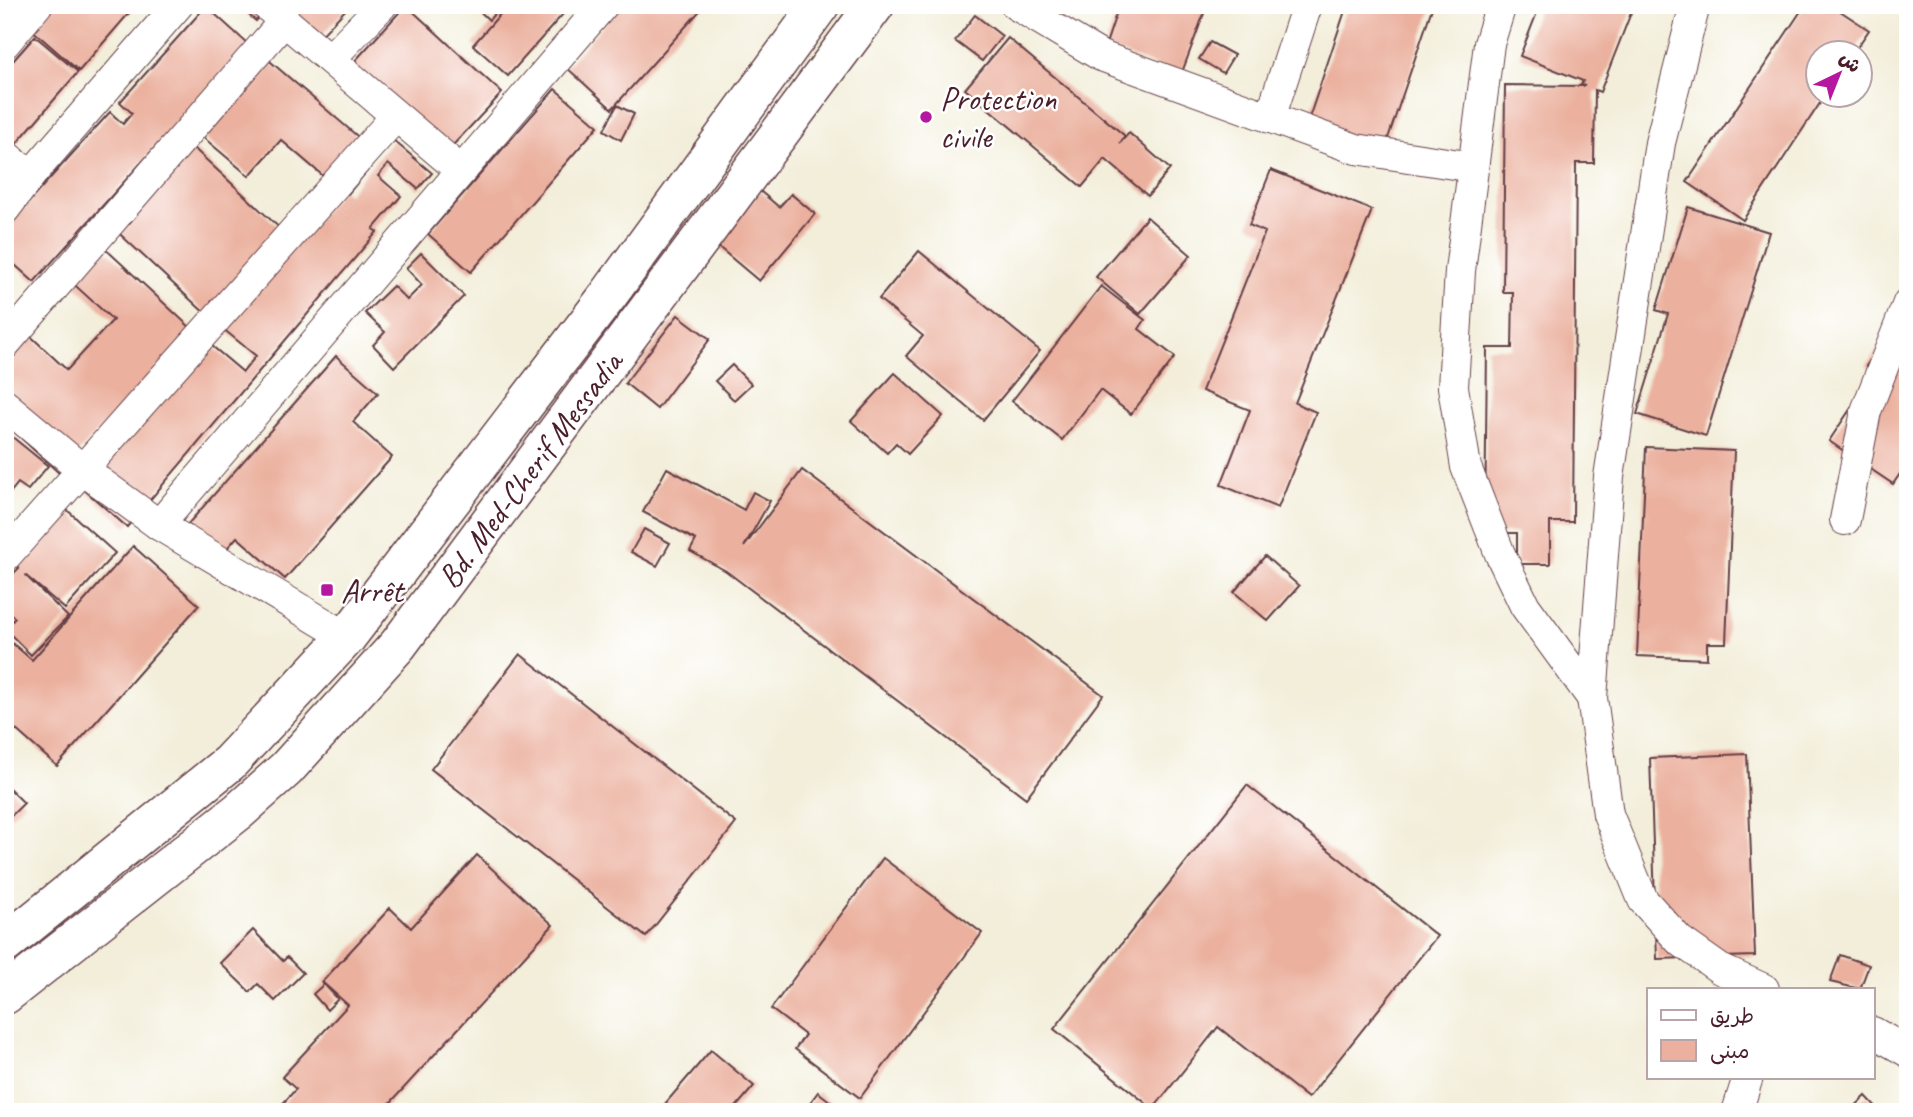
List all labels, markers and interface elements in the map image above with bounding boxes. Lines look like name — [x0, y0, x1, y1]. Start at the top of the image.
north arrow — [1804, 38, 1874, 108]
text: ش — [1834, 46, 1866, 78]
place label: Protection civile — [940, 78, 1057, 158]
marker: Protection civile — [918, 109, 934, 125]
street label: Bd. Med-Cherif Messadia — [428, 341, 633, 596]
place label: Arrêt — [341, 570, 406, 612]
marker: Arrêt — [319, 582, 335, 598]
legend — [1647, 988, 1874, 1078]
text: طريق — [1710, 1003, 1754, 1029]
text: مبنى — [1710, 1038, 1749, 1065]

